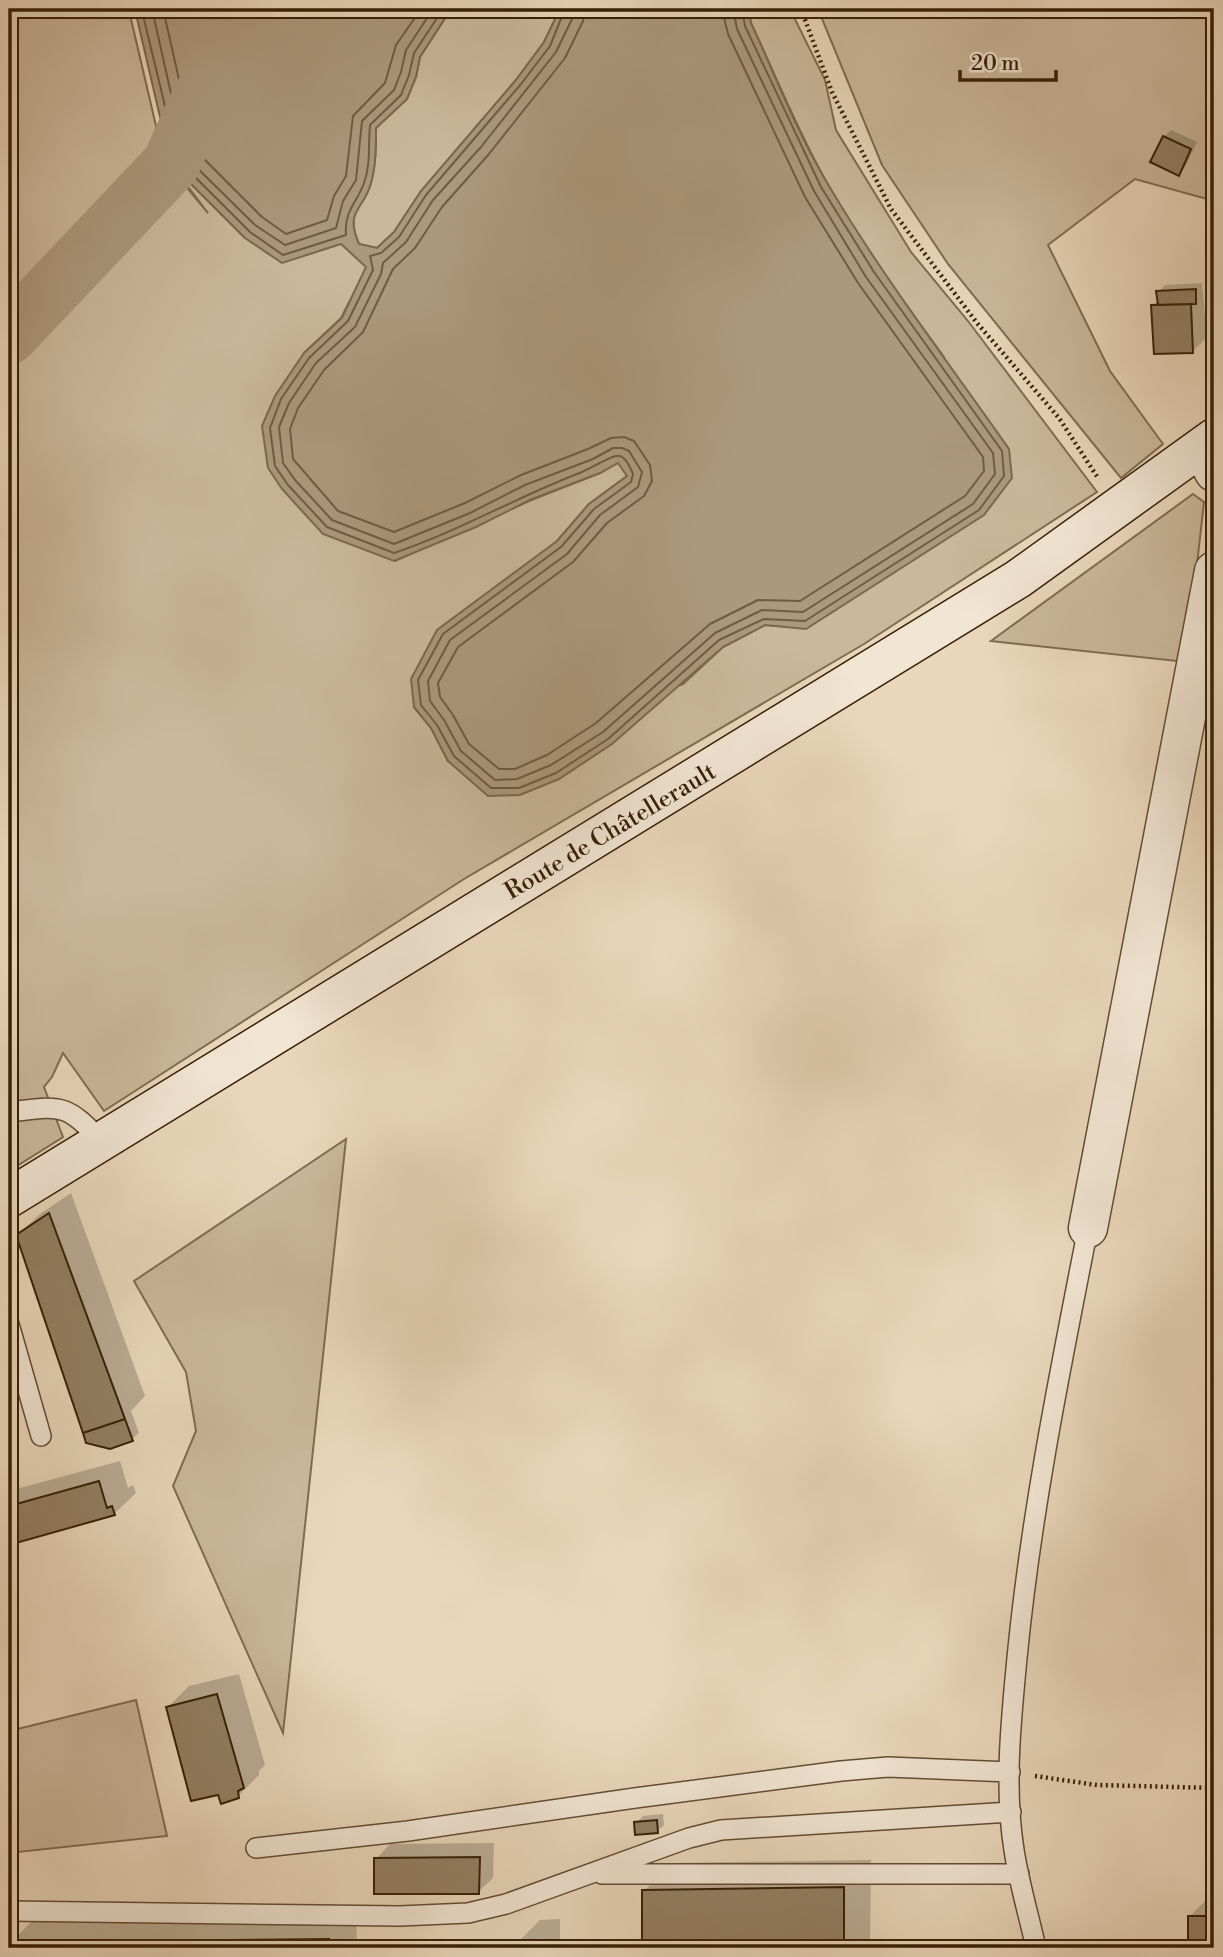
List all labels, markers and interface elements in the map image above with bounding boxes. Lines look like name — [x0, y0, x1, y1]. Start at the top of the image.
scale bar — [960, 38, 1057, 82]
text: 20 m — [971, 51, 1020, 77]
street label: Route de Châtellerault — [499, 757, 722, 907]

